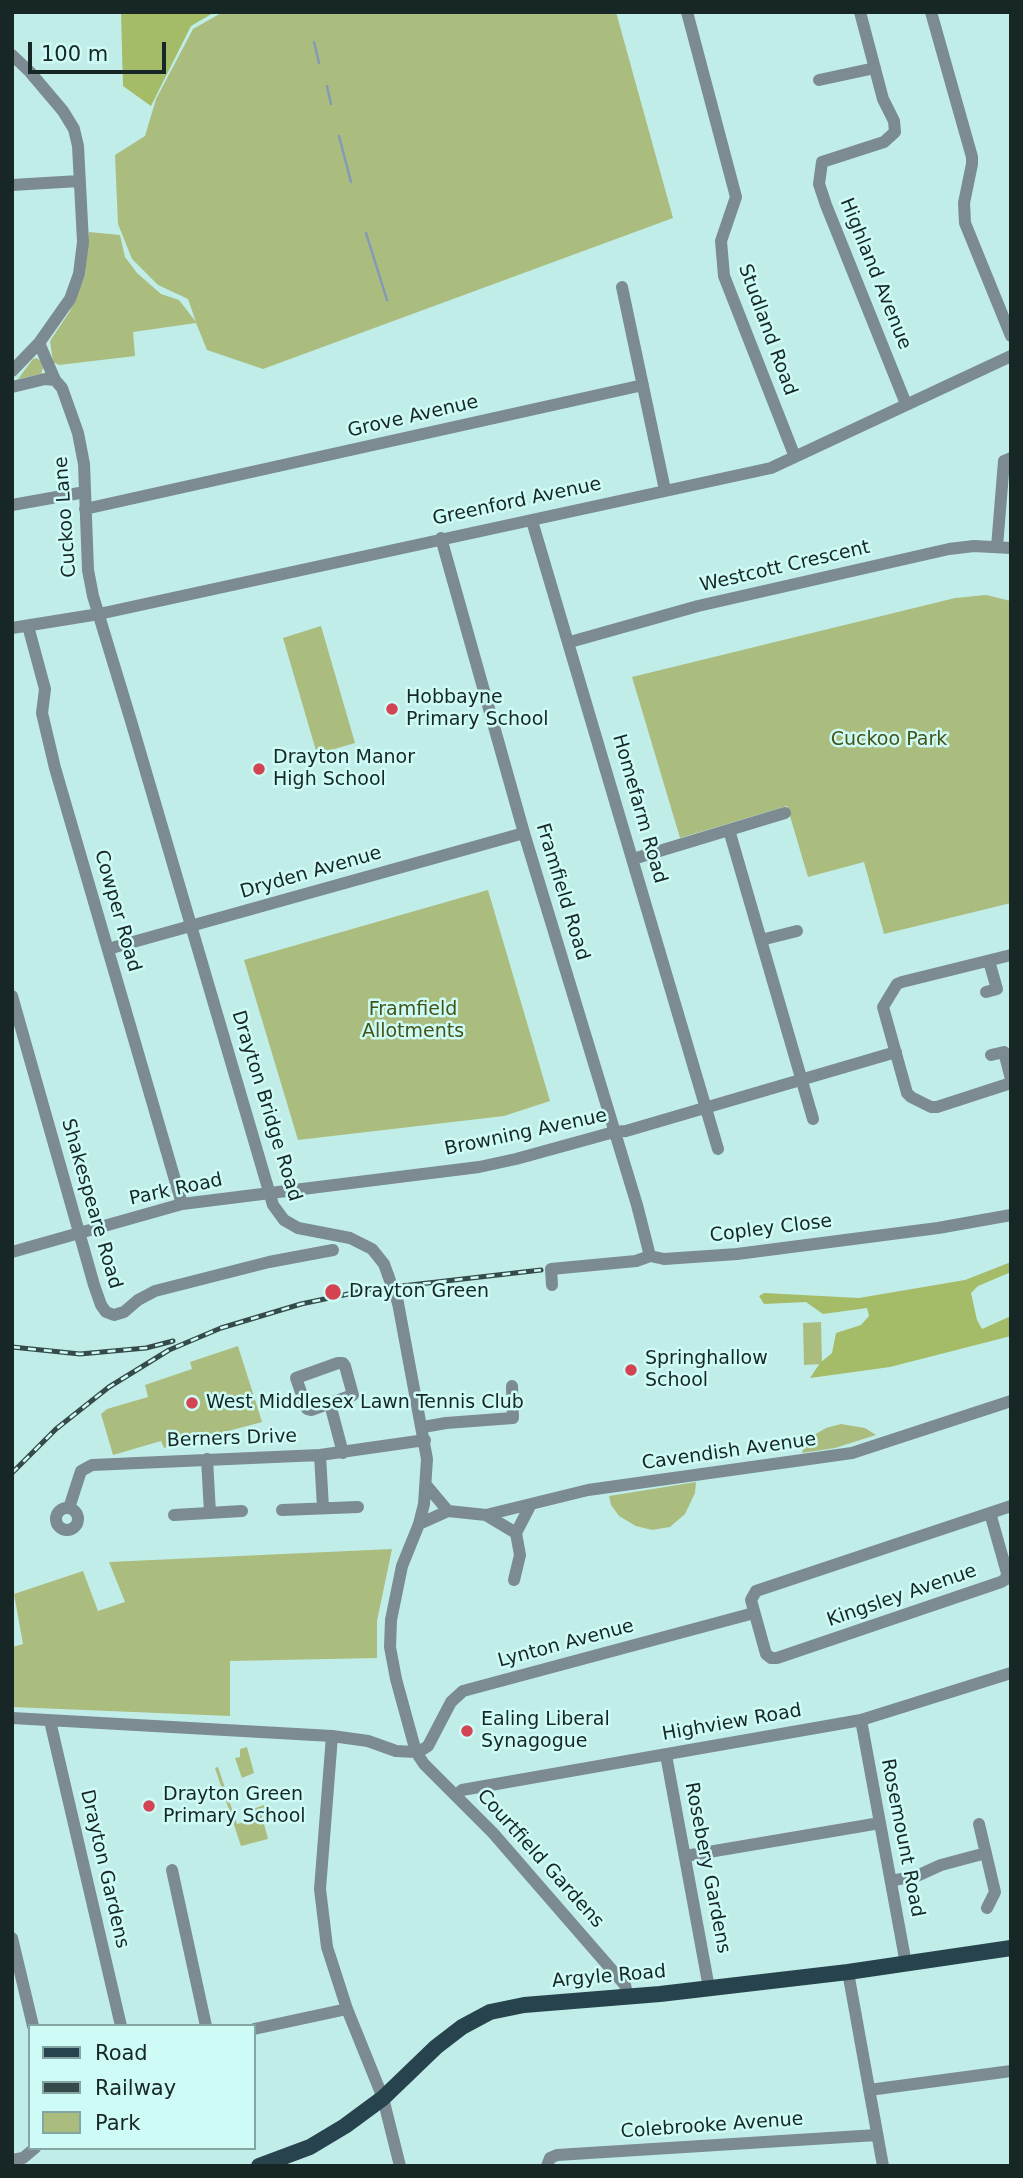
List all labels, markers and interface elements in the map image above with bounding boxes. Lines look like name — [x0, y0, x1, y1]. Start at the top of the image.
scale bar — [32, 28, 170, 72]
text: 100 m — [41, 42, 108, 66]
street label: Highland Avenue — [834, 195, 916, 353]
street label: Studland Road — [733, 261, 801, 399]
street label: Grove Avenue — [345, 391, 481, 443]
street label: Cuckoo Lane — [50, 456, 82, 578]
street label: Greenford Avenue — [430, 473, 604, 531]
street label: Westcott Crescent — [698, 536, 872, 598]
place label: Hobbayne Primary School — [406, 687, 549, 731]
marker: Hobbayne Primary School — [384, 701, 400, 717]
park label: Cuckoo Park — [831, 729, 947, 751]
street label: Homefarm Road — [607, 732, 671, 886]
place label: Drayton Manor High School — [273, 747, 415, 791]
marker: Drayton Manor High School — [251, 761, 267, 777]
street label: Framfield Road — [530, 821, 594, 963]
street label: Dryden Avenue — [238, 842, 384, 904]
street label: Cowper Road — [89, 847, 145, 975]
park label: Framfield Allotments — [362, 999, 464, 1043]
street label: Drayton Bridge Road — [226, 1008, 306, 1204]
street label: Browning Avenue — [443, 1105, 609, 1161]
street label: Shakespeare Road — [56, 1116, 126, 1292]
street label: Park Road — [127, 1169, 225, 1211]
street label: Copley Close — [709, 1210, 833, 1248]
place label: Drayton Green — [349, 1281, 489, 1303]
marker: Drayton Green — [323, 1282, 343, 1302]
place label: Springhallow School — [645, 1348, 768, 1392]
marker: Springhallow School — [623, 1362, 639, 1378]
place label: West Middlesex Lawn Tennis Club — [206, 1392, 524, 1414]
marker: West Middlesex Lawn Tennis Club — [184, 1395, 200, 1411]
street label: Berners Drive — [166, 1425, 298, 1453]
street label: Cavendish Avenue — [640, 1428, 818, 1476]
street label: Kingsley Avenue — [824, 1560, 980, 1632]
street label: Lynton Avenue — [495, 1615, 637, 1673]
street label: Highview Road — [661, 1700, 803, 1746]
place label: Ealing Liberal Synagogue — [481, 1709, 610, 1753]
marker: Ealing Liberal Synagogue — [459, 1723, 475, 1739]
street label: Rosemount Road — [875, 1757, 929, 1919]
street label: Rosebery Gardens — [679, 1780, 735, 1956]
place label: Drayton Green Primary School — [163, 1784, 306, 1828]
street label: Courtfield Gardens — [472, 1785, 608, 1933]
street label: Drayton Gardens — [75, 1788, 133, 1950]
marker: Drayton Green Primary School — [141, 1798, 157, 1814]
street label: Argyle Road — [551, 1961, 667, 1993]
legend — [28, 2024, 256, 2150]
text: Road — [95, 2041, 148, 2065]
text: Railway — [95, 2076, 176, 2100]
street label: Colebrooke Avenue — [620, 2108, 804, 2144]
text: Park — [95, 2111, 140, 2135]

